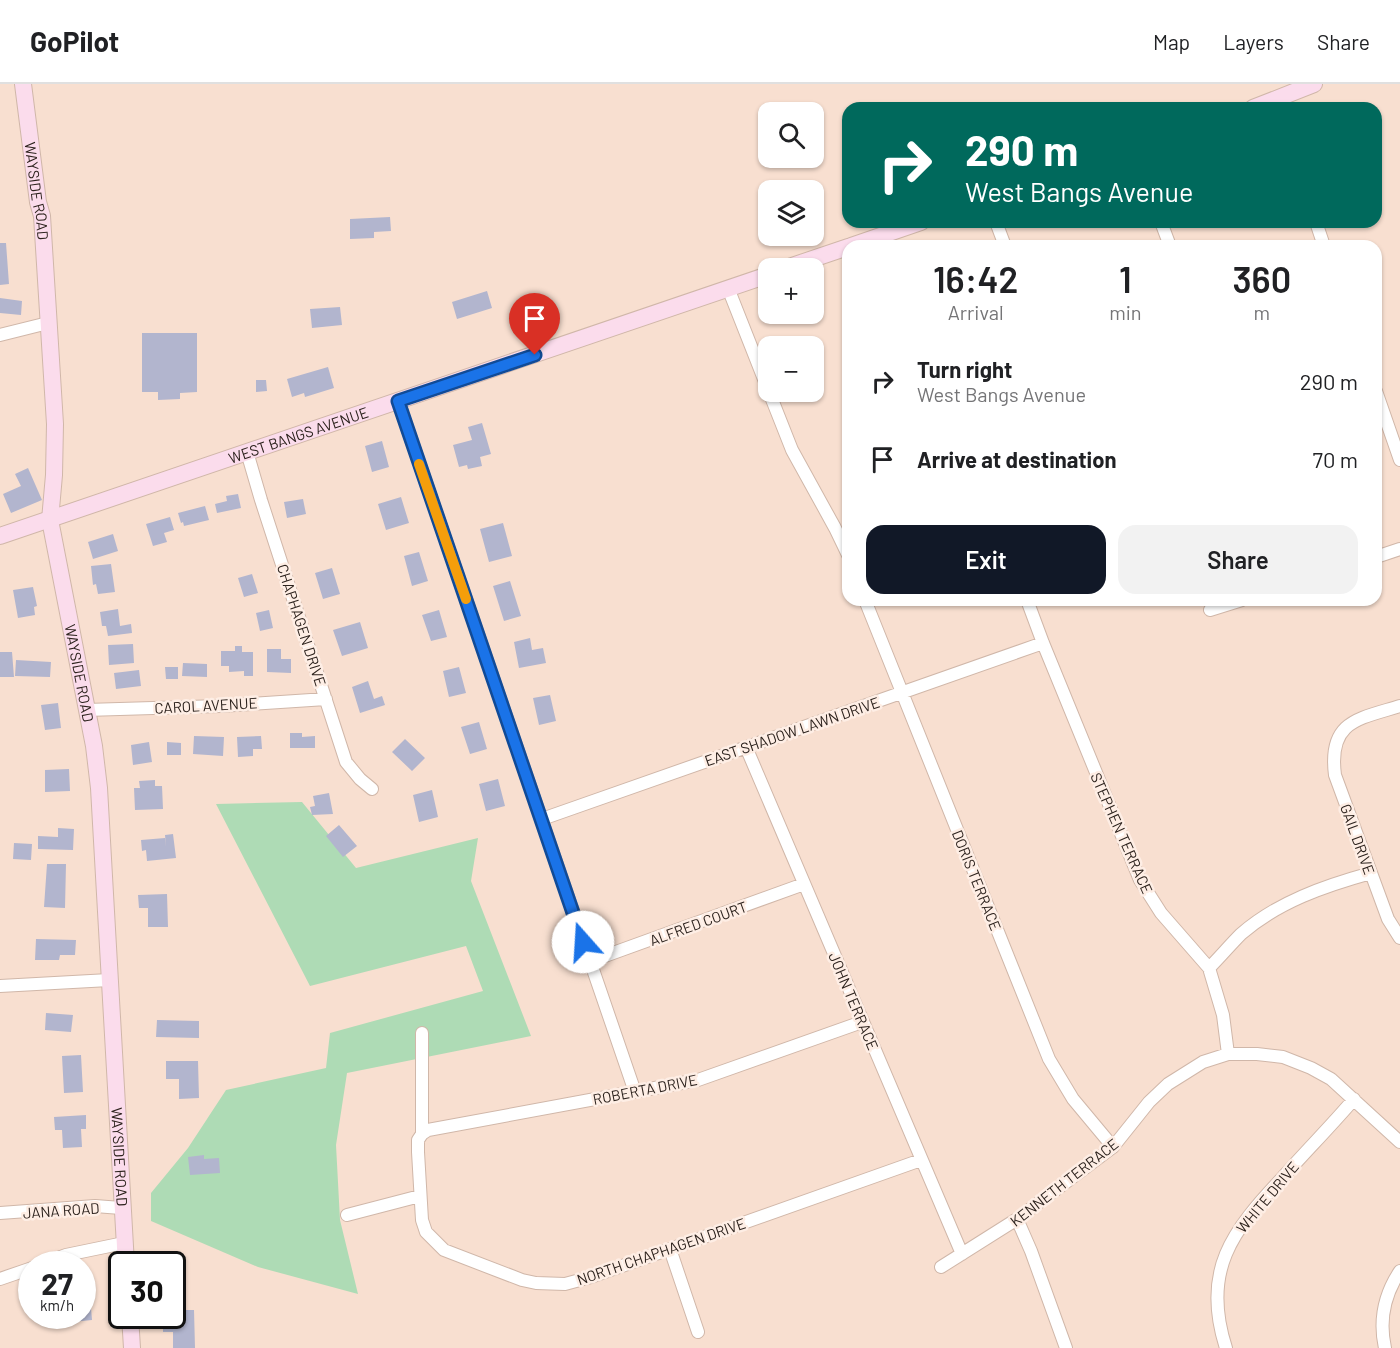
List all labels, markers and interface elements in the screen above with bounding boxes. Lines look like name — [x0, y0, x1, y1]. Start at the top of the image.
text: GoPilot — [30, 24, 119, 58]
text: Map — [1153, 29, 1190, 54]
text: Layers — [1223, 29, 1284, 54]
text: Share — [1317, 29, 1370, 54]
map controls — [758, 102, 824, 402]
button: search — [758, 102, 824, 168]
text: 290 m — [965, 124, 1078, 174]
icon: right — [866, 126, 944, 204]
street label: WAYSIDE ROAD — [21, 141, 52, 241]
text: West Bangs Avenue — [965, 175, 1193, 207]
button: layers — [758, 180, 824, 246]
text: 16:42 — [933, 257, 1018, 300]
text: 1 — [1119, 257, 1132, 300]
text: 360 — [1232, 257, 1291, 300]
button: + — [758, 258, 824, 324]
pin — [509, 293, 560, 355]
text: Arrival — [948, 300, 1004, 324]
text: min — [1109, 300, 1142, 324]
text: m — [1254, 300, 1270, 324]
icon: arrive — [518, 302, 551, 335]
button: − — [758, 336, 824, 402]
text: Turn right — [917, 356, 1012, 382]
icon: right — [866, 365, 899, 398]
text: 290 m — [1300, 368, 1358, 394]
text: West Bangs Avenue — [917, 382, 1086, 406]
street label: WEST BANGS AVENUE — [226, 403, 370, 467]
icon: arrive — [866, 443, 899, 476]
text: Arrive at destination — [917, 446, 1116, 472]
text: 70 m — [1313, 446, 1358, 472]
button: Exit — [866, 525, 1106, 594]
button: Share — [1118, 525, 1358, 594]
street label: CHAPHAGEN DRIVE — [274, 562, 330, 688]
street label: WAYSIDE ROAD — [61, 623, 98, 723]
street label: CAROL AVENUE — [154, 693, 258, 717]
street label: EAST SHADOW LAWN DRIVE — [702, 693, 882, 769]
street label: STEPHEN TERRACE — [1087, 770, 1157, 896]
street label: GAIL DRIVE — [1337, 801, 1379, 877]
street label: DORIS TERRACE — [949, 827, 1005, 933]
street label: ALFRED COURT — [647, 897, 749, 949]
position arrow — [551, 910, 615, 974]
street label: JOHN TERRACE — [825, 949, 883, 1053]
street label: ROBERTA DRIVE — [591, 1070, 699, 1108]
street label: WAYSIDE ROAD — [108, 1107, 132, 1207]
street label: KENNETH TERRACE — [1006, 1134, 1122, 1230]
street label: WHITE DRIVE — [1232, 1158, 1302, 1236]
street label: JANA ROAD — [22, 1198, 100, 1222]
street label: NORTH CHAPHAGEN DRIVE — [574, 1214, 748, 1288]
speed limit sign: 30 — [108, 1251, 186, 1329]
text: 27 — [41, 1265, 73, 1301]
text: km/h — [40, 1296, 74, 1314]

